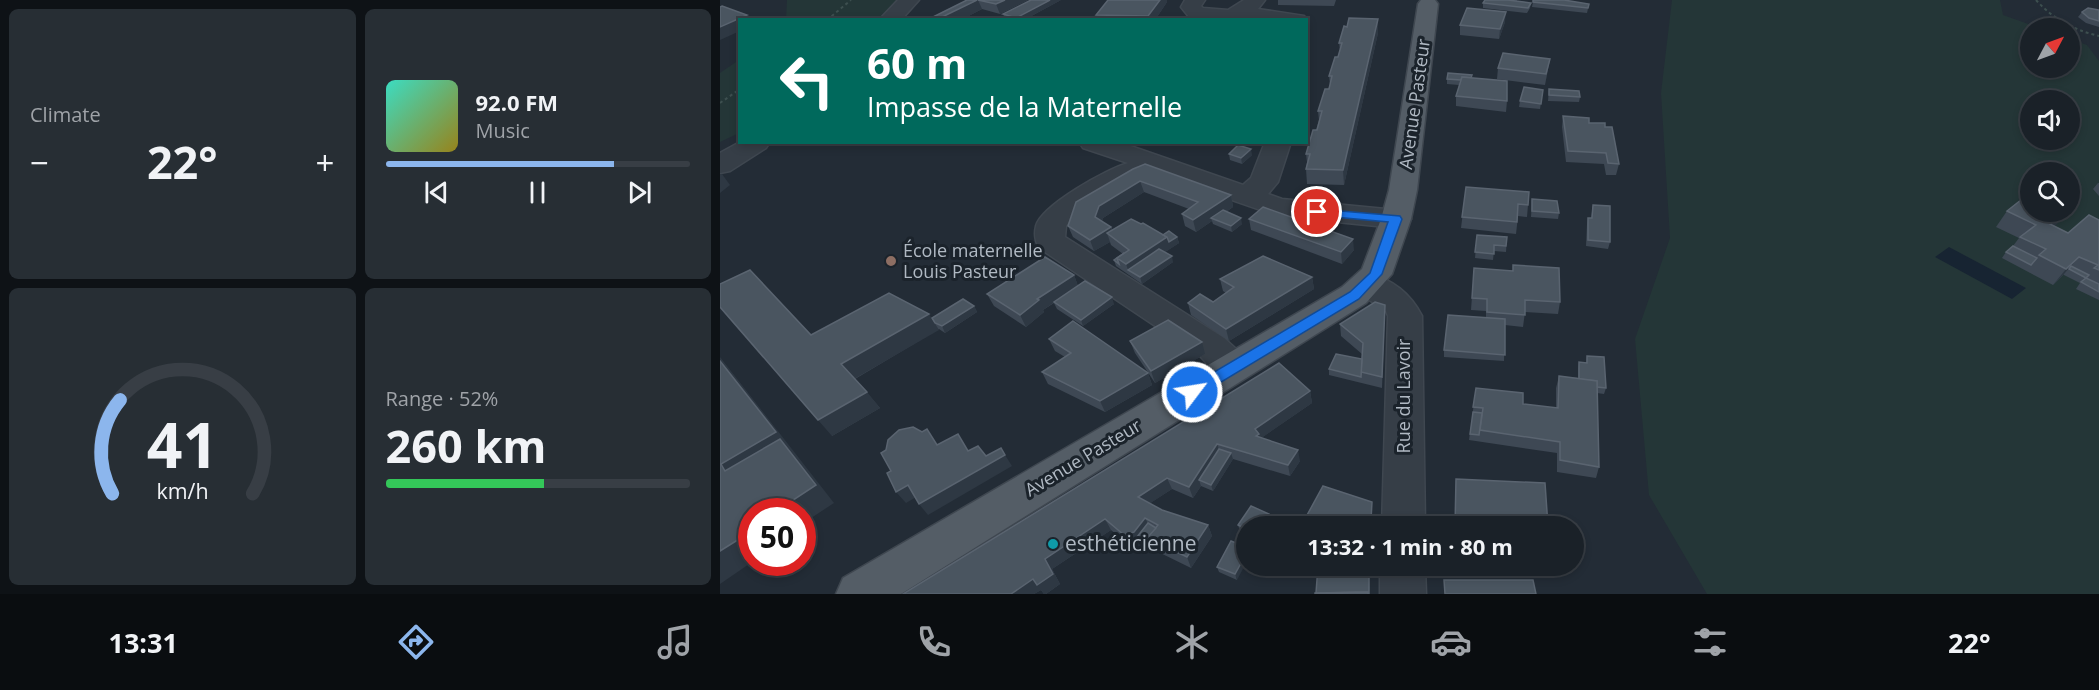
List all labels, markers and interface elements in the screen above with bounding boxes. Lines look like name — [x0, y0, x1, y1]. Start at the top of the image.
north arrow — [2020, 18, 2080, 78]
map controls — [2020, 18, 2080, 222]
text: 60 m — [867, 34, 967, 91]
street label: Avenue Pasteur — [1393, 36, 1435, 171]
icon: left — [768, 42, 846, 120]
text: 92.0 FM — [476, 87, 558, 117]
text: Impasse de la Maternelle — [867, 88, 1182, 125]
button: sound — [2020, 90, 2080, 150]
text: Climate — [30, 101, 101, 128]
text: Music — [476, 117, 530, 144]
text: 22° — [147, 131, 218, 192]
text: − — [30, 140, 49, 185]
text: + — [316, 140, 334, 185]
button: search — [2020, 162, 2080, 222]
icon: previous — [420, 176, 453, 209]
icon: pause — [521, 176, 554, 209]
icon: next — [623, 176, 656, 209]
pin — [1291, 186, 1342, 237]
icon: arrive — [1300, 195, 1333, 228]
place label: École maternelle Louis Pasteur — [903, 238, 1043, 283]
marker: École maternelle Louis Pasteur — [884, 254, 898, 268]
street label: Rue du Lavoir — [1391, 338, 1415, 453]
position arrow — [1160, 360, 1224, 424]
text: Range · 52% — [386, 385, 498, 412]
text: 41 — [147, 401, 218, 486]
street label: Avenue Pasteur — [1020, 413, 1146, 501]
text: 260 km — [386, 415, 546, 476]
text: km/h — [156, 476, 208, 505]
speed limit sign: 50 — [738, 498, 816, 576]
place label: esthéticienne — [1065, 529, 1196, 557]
text: 13:32 · 1 min · 80 m — [1307, 531, 1513, 561]
marker: esthéticienne — [1046, 537, 1060, 551]
icon: directions — [395, 621, 437, 663]
icon: music — [654, 621, 696, 663]
icon: phone — [913, 621, 955, 663]
icon: climate — [1171, 621, 1213, 663]
icon: car — [1430, 621, 1472, 663]
icon: filters — [1689, 621, 1731, 663]
text: 13:31 — [108, 624, 178, 661]
text: 22° — [1948, 624, 1990, 661]

